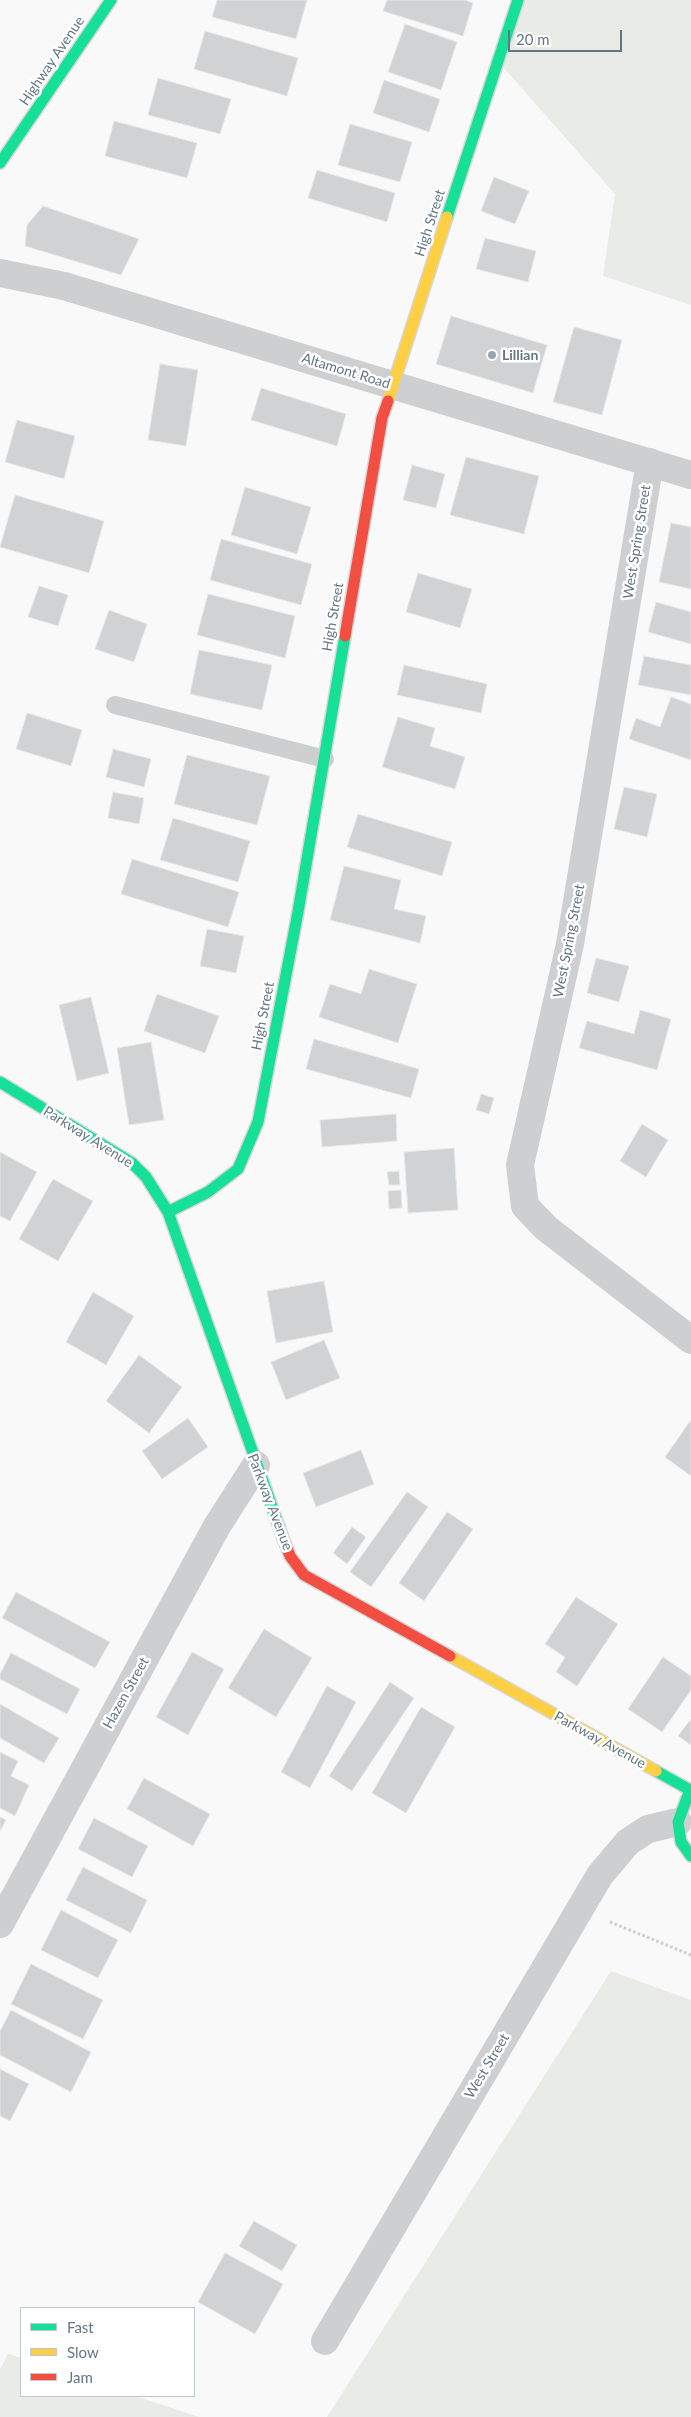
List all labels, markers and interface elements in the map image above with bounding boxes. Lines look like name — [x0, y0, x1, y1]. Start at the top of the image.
street label: Highway Avenue — [16, 13, 88, 109]
scale bar — [511, 20, 625, 52]
text: 20 m — [516, 30, 550, 48]
street label: High Street — [411, 187, 449, 259]
place label: Lillian — [502, 347, 538, 363]
marker: Lillian — [486, 349, 498, 361]
street label: Altamont Road — [300, 350, 392, 392]
street label: West Spring Street — [620, 484, 654, 600]
street label: High Street — [319, 581, 347, 653]
street label: West Spring Street — [550, 883, 588, 999]
street label: High Street — [248, 980, 278, 1052]
street label: Parkway Avenue — [40, 1103, 136, 1171]
street label: Parkway Avenue — [244, 1451, 296, 1553]
street label: Hazen Street — [99, 1654, 153, 1732]
street label: Parkway Avenue — [551, 1708, 649, 1772]
street label: West Street — [461, 2031, 513, 2101]
legend — [20, 2307, 195, 2397]
text: Fast — [67, 2318, 94, 2336]
text: Slow — [67, 2343, 99, 2361]
text: Jam — [67, 2368, 93, 2386]

